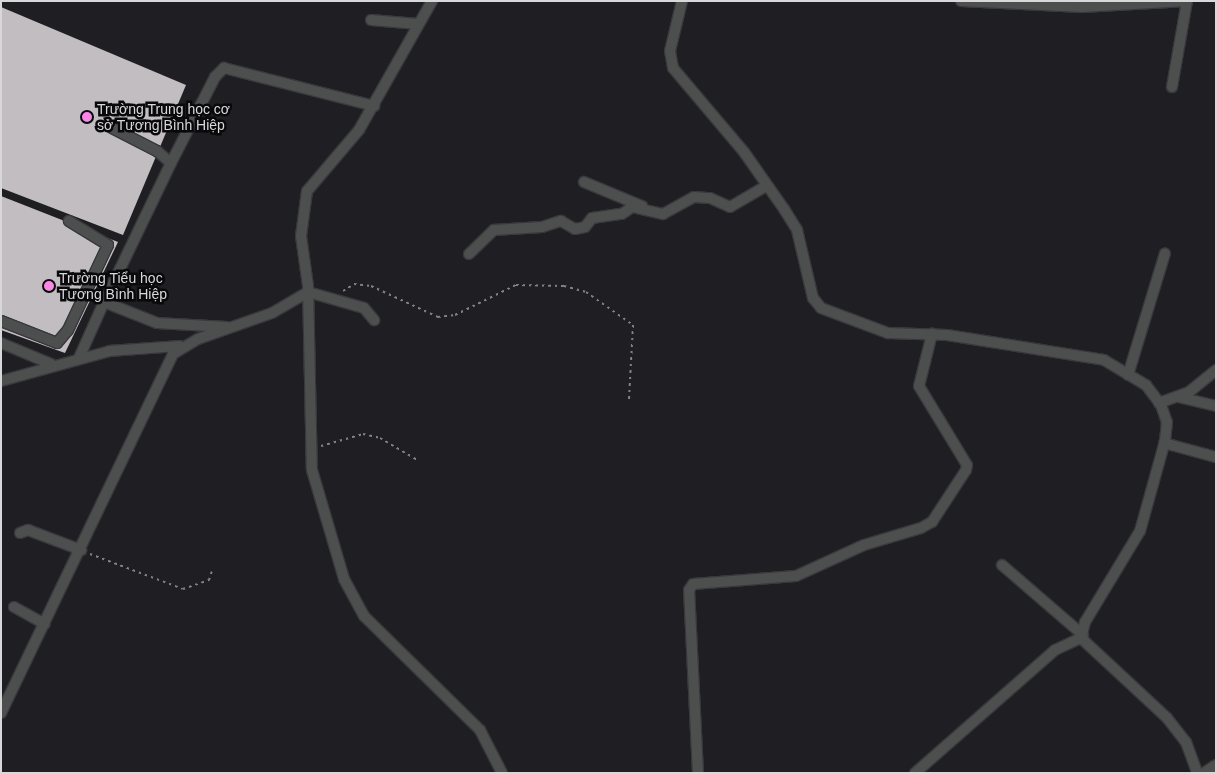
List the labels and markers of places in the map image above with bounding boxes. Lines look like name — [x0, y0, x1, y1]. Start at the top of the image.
place label: Trường Trung học cơ sở Tương Bình Hiệp — [97, 101, 230, 134]
marker: Trường Trung học cơ sở Tương Bình Hiệp — [81, 111, 93, 123]
place label: Trường Tiểu học Tương Bình Hiệp — [59, 270, 167, 302]
marker: Trường Tiểu học Tương Bình Hiệp — [43, 280, 55, 292]

